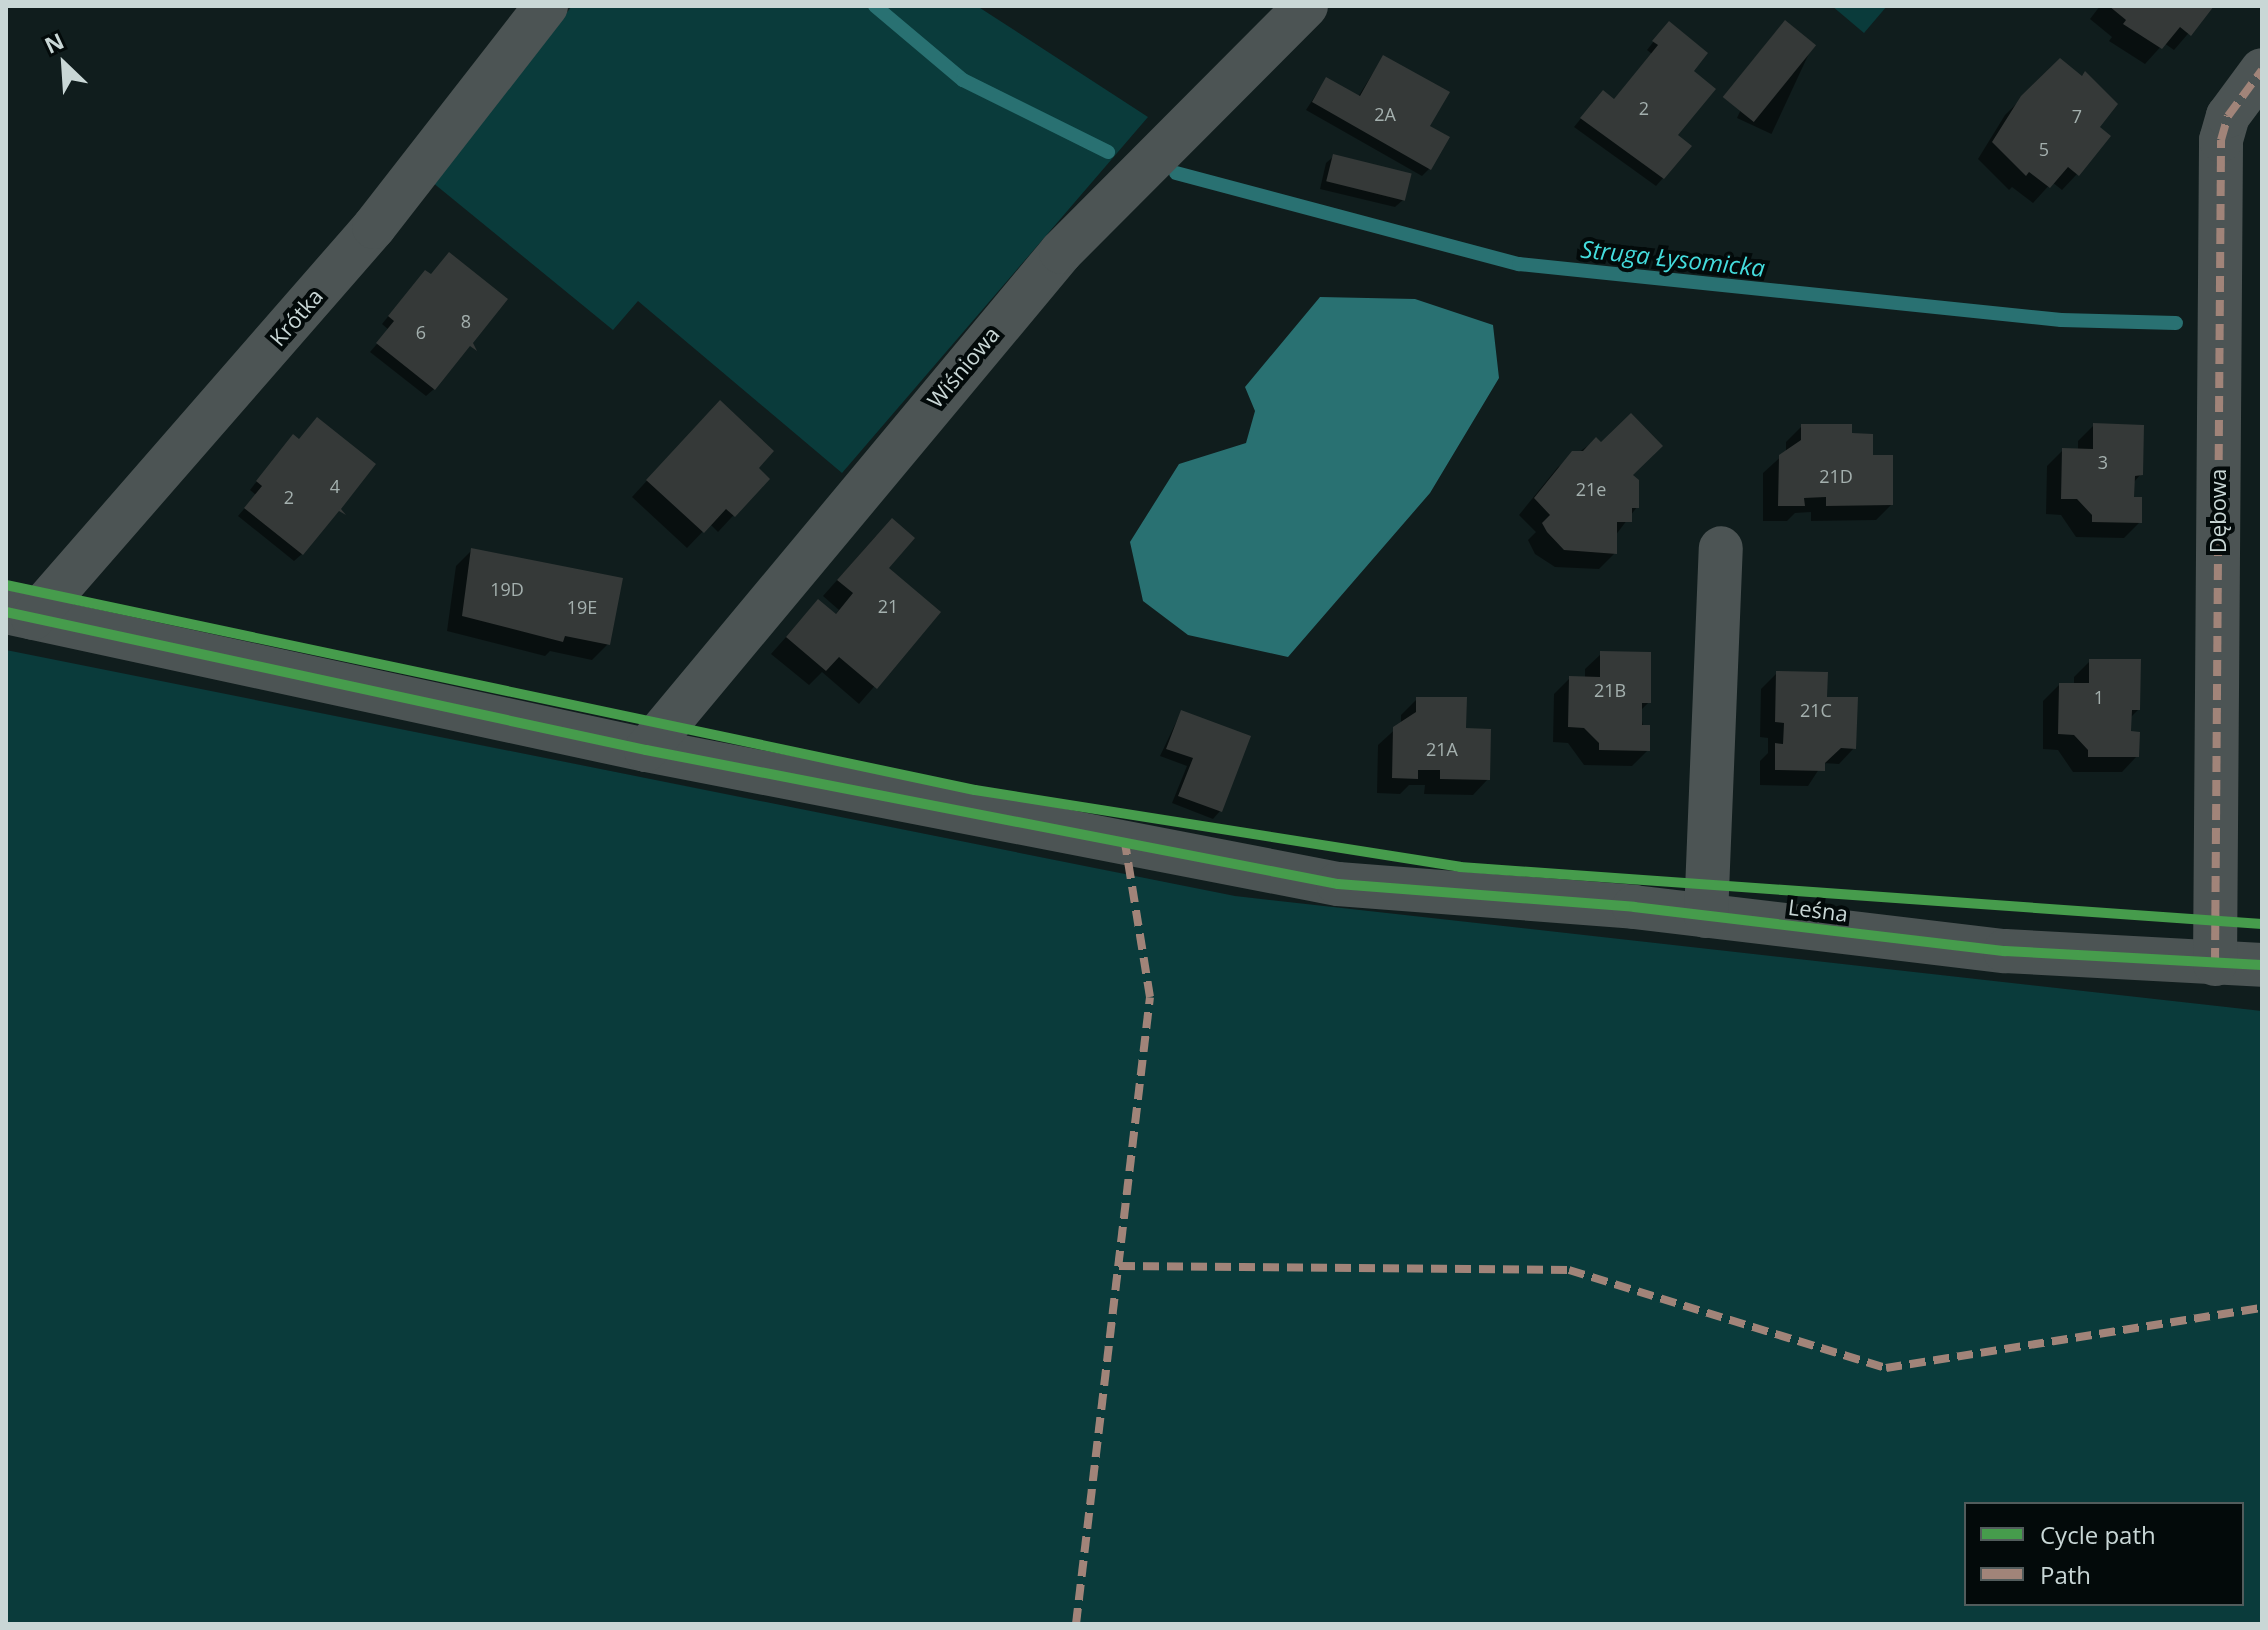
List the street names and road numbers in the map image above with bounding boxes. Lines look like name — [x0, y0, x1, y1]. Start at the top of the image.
street label: Krótka — [264, 283, 328, 351]
street label: Wiśniowa — [921, 321, 1005, 413]
street label: Dębowa — [2205, 469, 2231, 553]
street label: Leśna — [1787, 893, 1849, 927]

